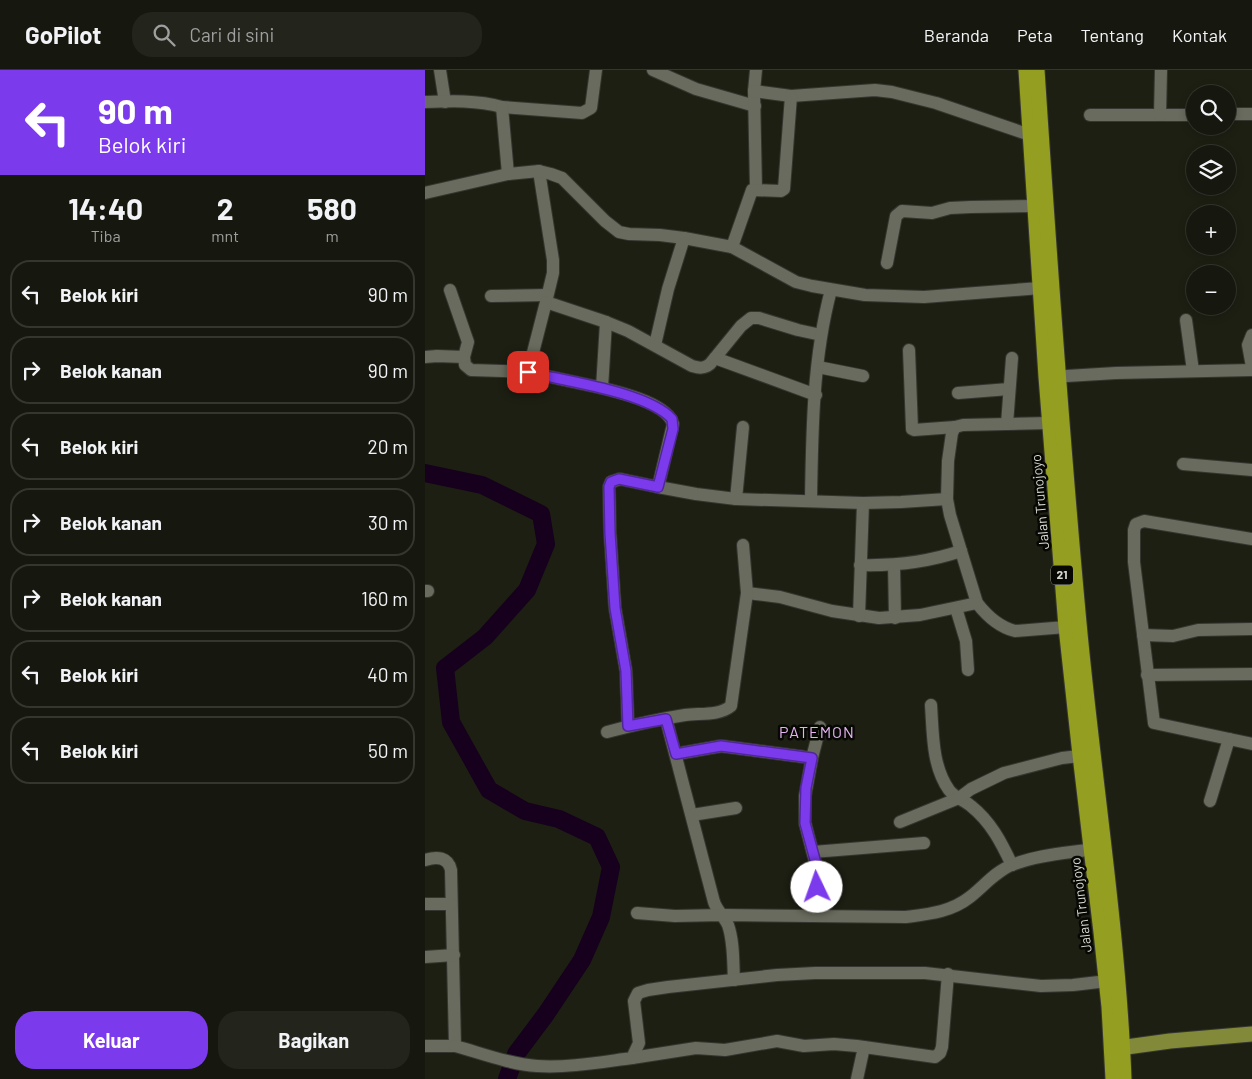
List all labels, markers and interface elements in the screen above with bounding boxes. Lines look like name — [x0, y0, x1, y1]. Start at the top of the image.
search box — [132, 12, 482, 57]
text: GoPilot — [25, 20, 102, 49]
icon: search — [150, 21, 178, 49]
text: Cari di sini — [190, 23, 274, 46]
text: Beranda — [924, 24, 989, 46]
text: Peta — [1017, 24, 1053, 46]
text: Tentang — [1081, 24, 1144, 46]
text: Kontak — [1172, 24, 1227, 46]
map controls — [1186, 85, 1236, 315]
button: search — [1186, 85, 1236, 135]
text: 90 m — [98, 89, 173, 131]
icon: left — [15, 90, 80, 155]
text: Belok kiri — [98, 131, 186, 157]
button: layers — [1186, 145, 1236, 195]
text: 14:40 — [68, 190, 143, 226]
text: 2 — [217, 190, 234, 226]
text: 580 — [307, 190, 357, 226]
button: + — [1186, 205, 1236, 255]
text: Tiba — [91, 226, 121, 245]
text: mnt — [211, 226, 239, 245]
text: m — [325, 226, 339, 245]
button: − — [1186, 265, 1236, 315]
icon: left — [17, 280, 45, 308]
text: Belok kiri — [60, 283, 138, 306]
text: 90 m — [368, 283, 408, 306]
pin — [507, 351, 549, 393]
icon: right — [17, 356, 45, 384]
icon: arrive — [514, 358, 542, 386]
text: Belok kanan — [60, 359, 162, 382]
text: 90 m — [368, 359, 408, 382]
icon: left — [17, 432, 45, 460]
text: Belok kiri — [60, 435, 138, 458]
text: 20 m — [368, 435, 408, 458]
street label: Jalan Trunojoyo — [1027, 454, 1052, 550]
icon: right — [17, 508, 45, 536]
text: Belok kanan — [60, 511, 162, 534]
text: 30 m — [368, 511, 408, 534]
road number: 21 — [1051, 566, 1073, 584]
icon: right — [17, 584, 45, 612]
text: Belok kanan — [60, 587, 162, 610]
text: 160 m — [361, 587, 408, 610]
icon: left — [17, 660, 45, 688]
text: Belok kiri — [60, 663, 138, 686]
text: 40 m — [367, 663, 408, 686]
district label: PATEMON — [779, 722, 855, 741]
icon: left — [17, 736, 45, 764]
text: Belok kiri — [60, 739, 138, 762]
text: 50 m — [368, 739, 408, 762]
street label: Jalan Trunojoyo — [1066, 857, 1095, 953]
position arrow — [790, 860, 842, 912]
button: Keluar — [15, 1011, 208, 1069]
button: Bagikan — [218, 1011, 410, 1069]

